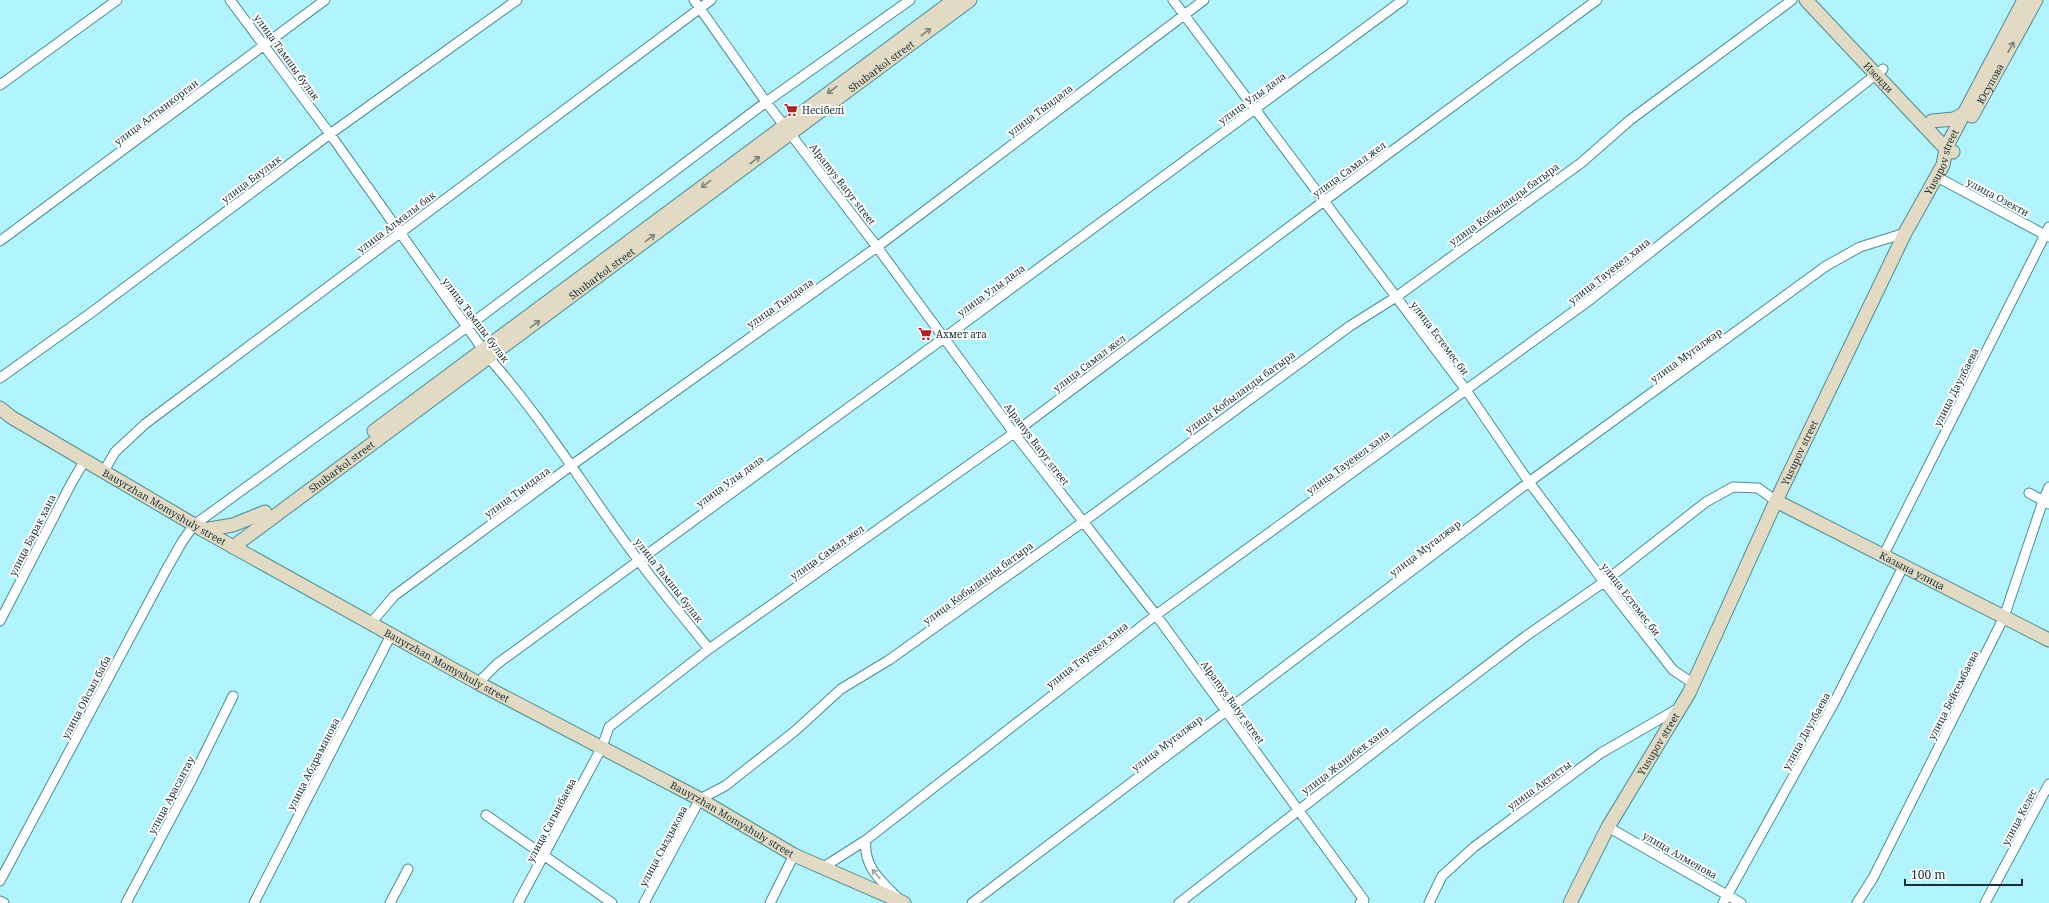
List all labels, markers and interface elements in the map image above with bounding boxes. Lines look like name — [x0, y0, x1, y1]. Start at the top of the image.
street label: улица Тамшы булак — [251, 11, 323, 103]
one-way arrow — [921, 28, 932, 37]
street label: Shubarkol street — [845, 37, 917, 95]
one-way arrow — [2007, 41, 2015, 53]
street label: Изенди — [1861, 59, 1897, 96]
street label: Юсупова — [1973, 61, 2007, 106]
street label: улица Улы дала — [1215, 68, 1289, 127]
street label: улица Алтынкорган — [111, 76, 201, 148]
street label: улица Тындала — [1005, 81, 1076, 139]
one-way arrow — [827, 86, 838, 94]
supermarket icon: Несібелі — [783, 102, 799, 118]
place label: Несібелі — [802, 103, 845, 117]
street label: Yusupov street — [1920, 126, 1962, 198]
street label: улица Самал жел — [1309, 138, 1389, 200]
street label: Alpamys Batyr street — [807, 140, 879, 228]
street label: улица Баулык — [218, 152, 284, 206]
one-way arrow — [749, 156, 760, 165]
street label: улица Кобыланды батыра — [1446, 159, 1562, 249]
street label: улица Озекти — [1964, 175, 2032, 219]
one-way arrow — [700, 180, 711, 188]
street label: улица Алмалы бак — [354, 188, 438, 256]
one-way arrow — [645, 234, 656, 242]
street label: улица Тауекел хана — [1565, 234, 1653, 307]
street label: Shubarkol street — [566, 244, 638, 303]
street label: улица Улы дала — [954, 260, 1028, 319]
street label: улица Тамшы булак — [439, 275, 513, 365]
street label: улица Тындала — [744, 275, 816, 331]
street label: улица Естемес би — [1408, 298, 1473, 378]
one-way arrow — [529, 319, 540, 328]
street label: улица Мугалжар — [1647, 324, 1725, 386]
supermarket icon: Ахмет ата — [917, 326, 933, 342]
place label: Ахмет ата — [936, 327, 987, 341]
street label: улица Самал жел — [1050, 331, 1128, 395]
street label: улица Даулбаева — [1930, 345, 1982, 429]
street label: улица Кобыланды батыра — [1182, 347, 1298, 437]
street label: Alpamys Batyr street — [1001, 400, 1073, 488]
street label: Yusupov street — [1777, 417, 1821, 488]
street label: улица Тауекел хана — [1303, 427, 1393, 497]
street label: Shubarkol street — [306, 437, 378, 496]
street label: улица Улы дала — [693, 451, 767, 510]
street label: улица Тындала — [481, 463, 553, 521]
street label: Bauyrzhan Momyshuly street — [100, 465, 229, 549]
street label: улица Барак хана — [5, 491, 59, 578]
street label: улица Мугалжар — [1387, 517, 1463, 579]
street label: улица Самал жел — [787, 521, 867, 583]
street label: улица Тамшы булак — [632, 535, 706, 625]
street label: улица Кобыланды батыра — [920, 538, 1036, 628]
street label: Казына улица — [1877, 548, 1948, 593]
street label: улица Естемес би — [1598, 560, 1664, 639]
street label: улица Тауекел хана — [1043, 618, 1131, 691]
street label: Bauyrzhan Momyshuly street — [382, 625, 512, 706]
street label: улица Бейсембаева — [1924, 648, 1982, 742]
street label: улица Ойсыл баба — [58, 653, 114, 741]
street label: Alpamys Batyr street — [1198, 658, 1268, 747]
street label: улица Даулбаева — [1779, 690, 1833, 772]
street label: Yusupov street — [1633, 710, 1683, 779]
street label: улица Мугалжар — [1129, 712, 1205, 774]
street label: улица Абдраманова — [284, 715, 343, 813]
street label: улица Жанибек хана — [1298, 722, 1392, 797]
street label: улица Арасантау — [144, 753, 198, 837]
street label: улица Актасты — [1504, 757, 1574, 813]
street label: улица Сагынбаева — [523, 775, 579, 864]
street label: Bauyrzhan Momyshuly street — [668, 778, 797, 861]
street label: улица Келес — [1998, 786, 2040, 848]
street label: улица Сыздыкова — [636, 803, 690, 889]
street label: улица Алменова — [1640, 828, 1720, 882]
scale bar — [1905, 861, 2022, 887]
text: 100 m — [1911, 866, 1946, 883]
one-way arrow — [871, 868, 880, 879]

